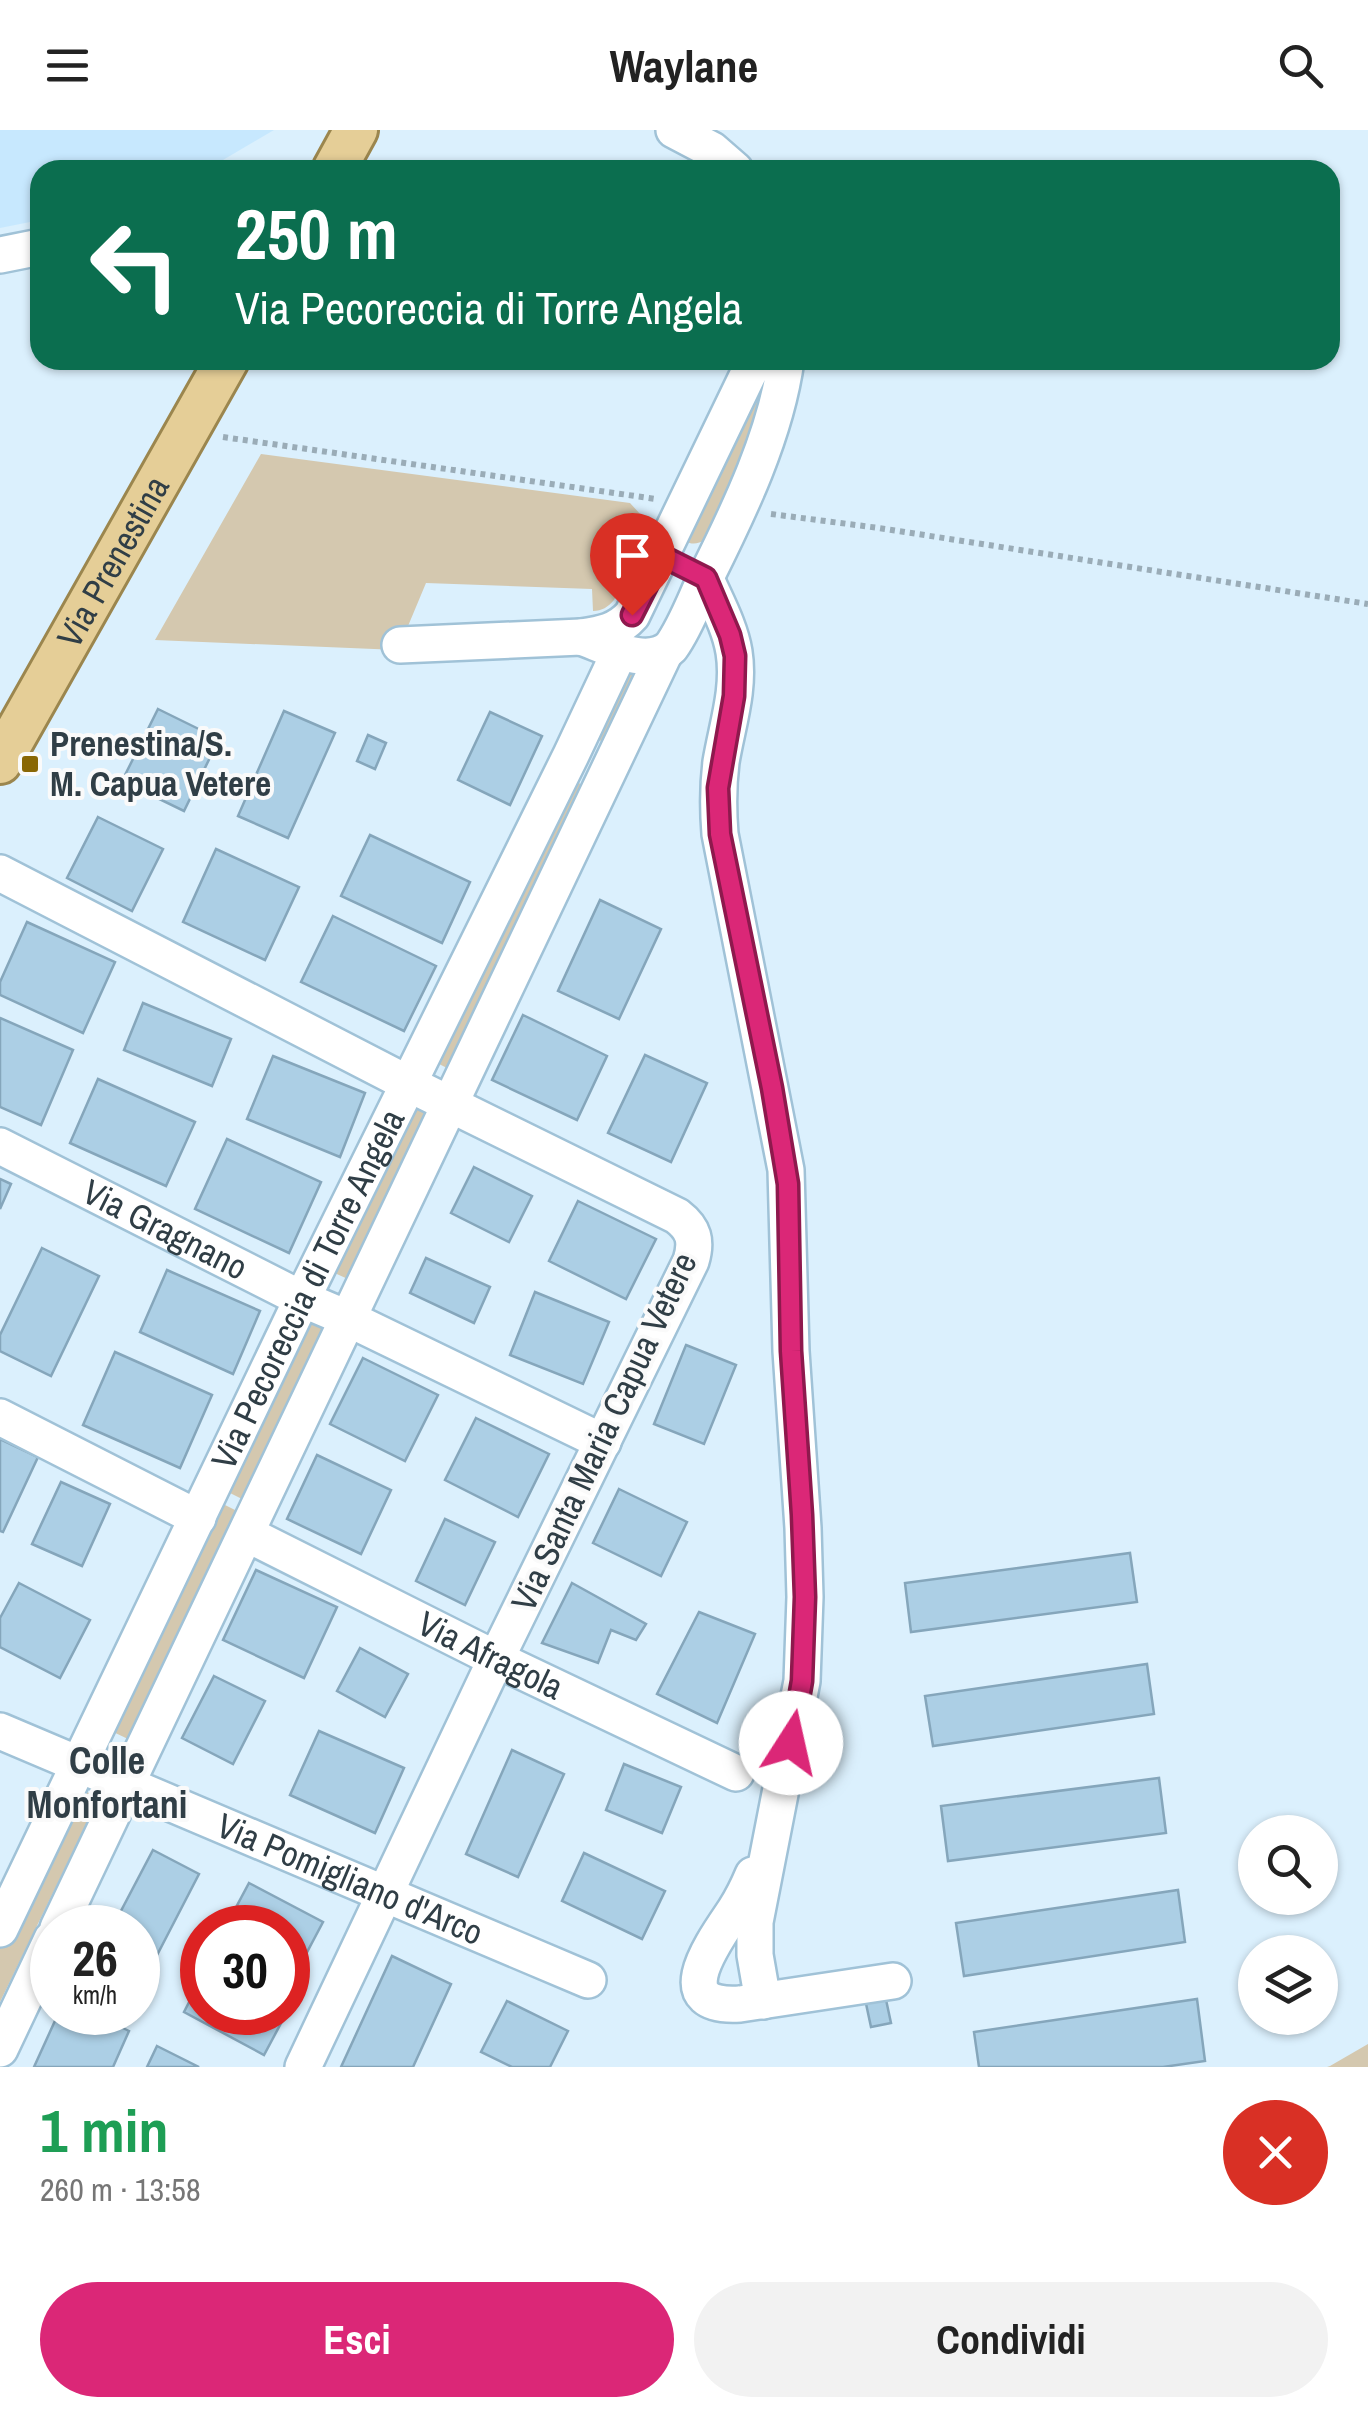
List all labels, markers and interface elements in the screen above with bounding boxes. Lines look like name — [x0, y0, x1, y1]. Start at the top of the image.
text: Waylane — [610, 35, 758, 96]
icon: menu — [40, 38, 95, 93]
icon: search — [1273, 38, 1328, 93]
text: 250 m — [235, 187, 398, 281]
icon: left — [70, 200, 200, 330]
text: Via Pecoreccia di Torre Angela — [235, 277, 742, 338]
street label: Via Prenestina — [46, 467, 180, 656]
pin — [590, 513, 675, 616]
icon: arrive — [605, 528, 660, 583]
place label: Prenestina/S. M. Capua Vetere — [50, 720, 271, 807]
marker: Prenestina/S. M. Capua Vetere — [19, 753, 41, 775]
street label: Via Pecoreccia di Torre Angela — [200, 1101, 415, 1477]
street label: Via Gragnano — [75, 1168, 255, 1290]
street label: Via Santa Maria Capua Vetere — [500, 1245, 707, 1619]
street label: Via Afragola — [410, 1600, 571, 1710]
position arrow — [739, 1691, 843, 1795]
district label: Colle Monfortani — [27, 1735, 187, 1830]
street label: Via Pomigliano d'Arco — [210, 1802, 490, 1956]
map controls — [1238, 1815, 1338, 2035]
button: search — [1238, 1815, 1338, 1915]
speed limit sign: 30 — [180, 1905, 310, 2035]
text: 26 — [72, 1924, 118, 1992]
button: layers — [1238, 1935, 1338, 2035]
text: km/h — [73, 1978, 117, 2012]
text: 1 min — [40, 2090, 169, 2171]
button: close — [1223, 2100, 1328, 2205]
text: 260 m · 13:58 — [40, 2168, 200, 2211]
button: Esci — [40, 2282, 674, 2397]
button: Condividi — [694, 2282, 1328, 2397]

